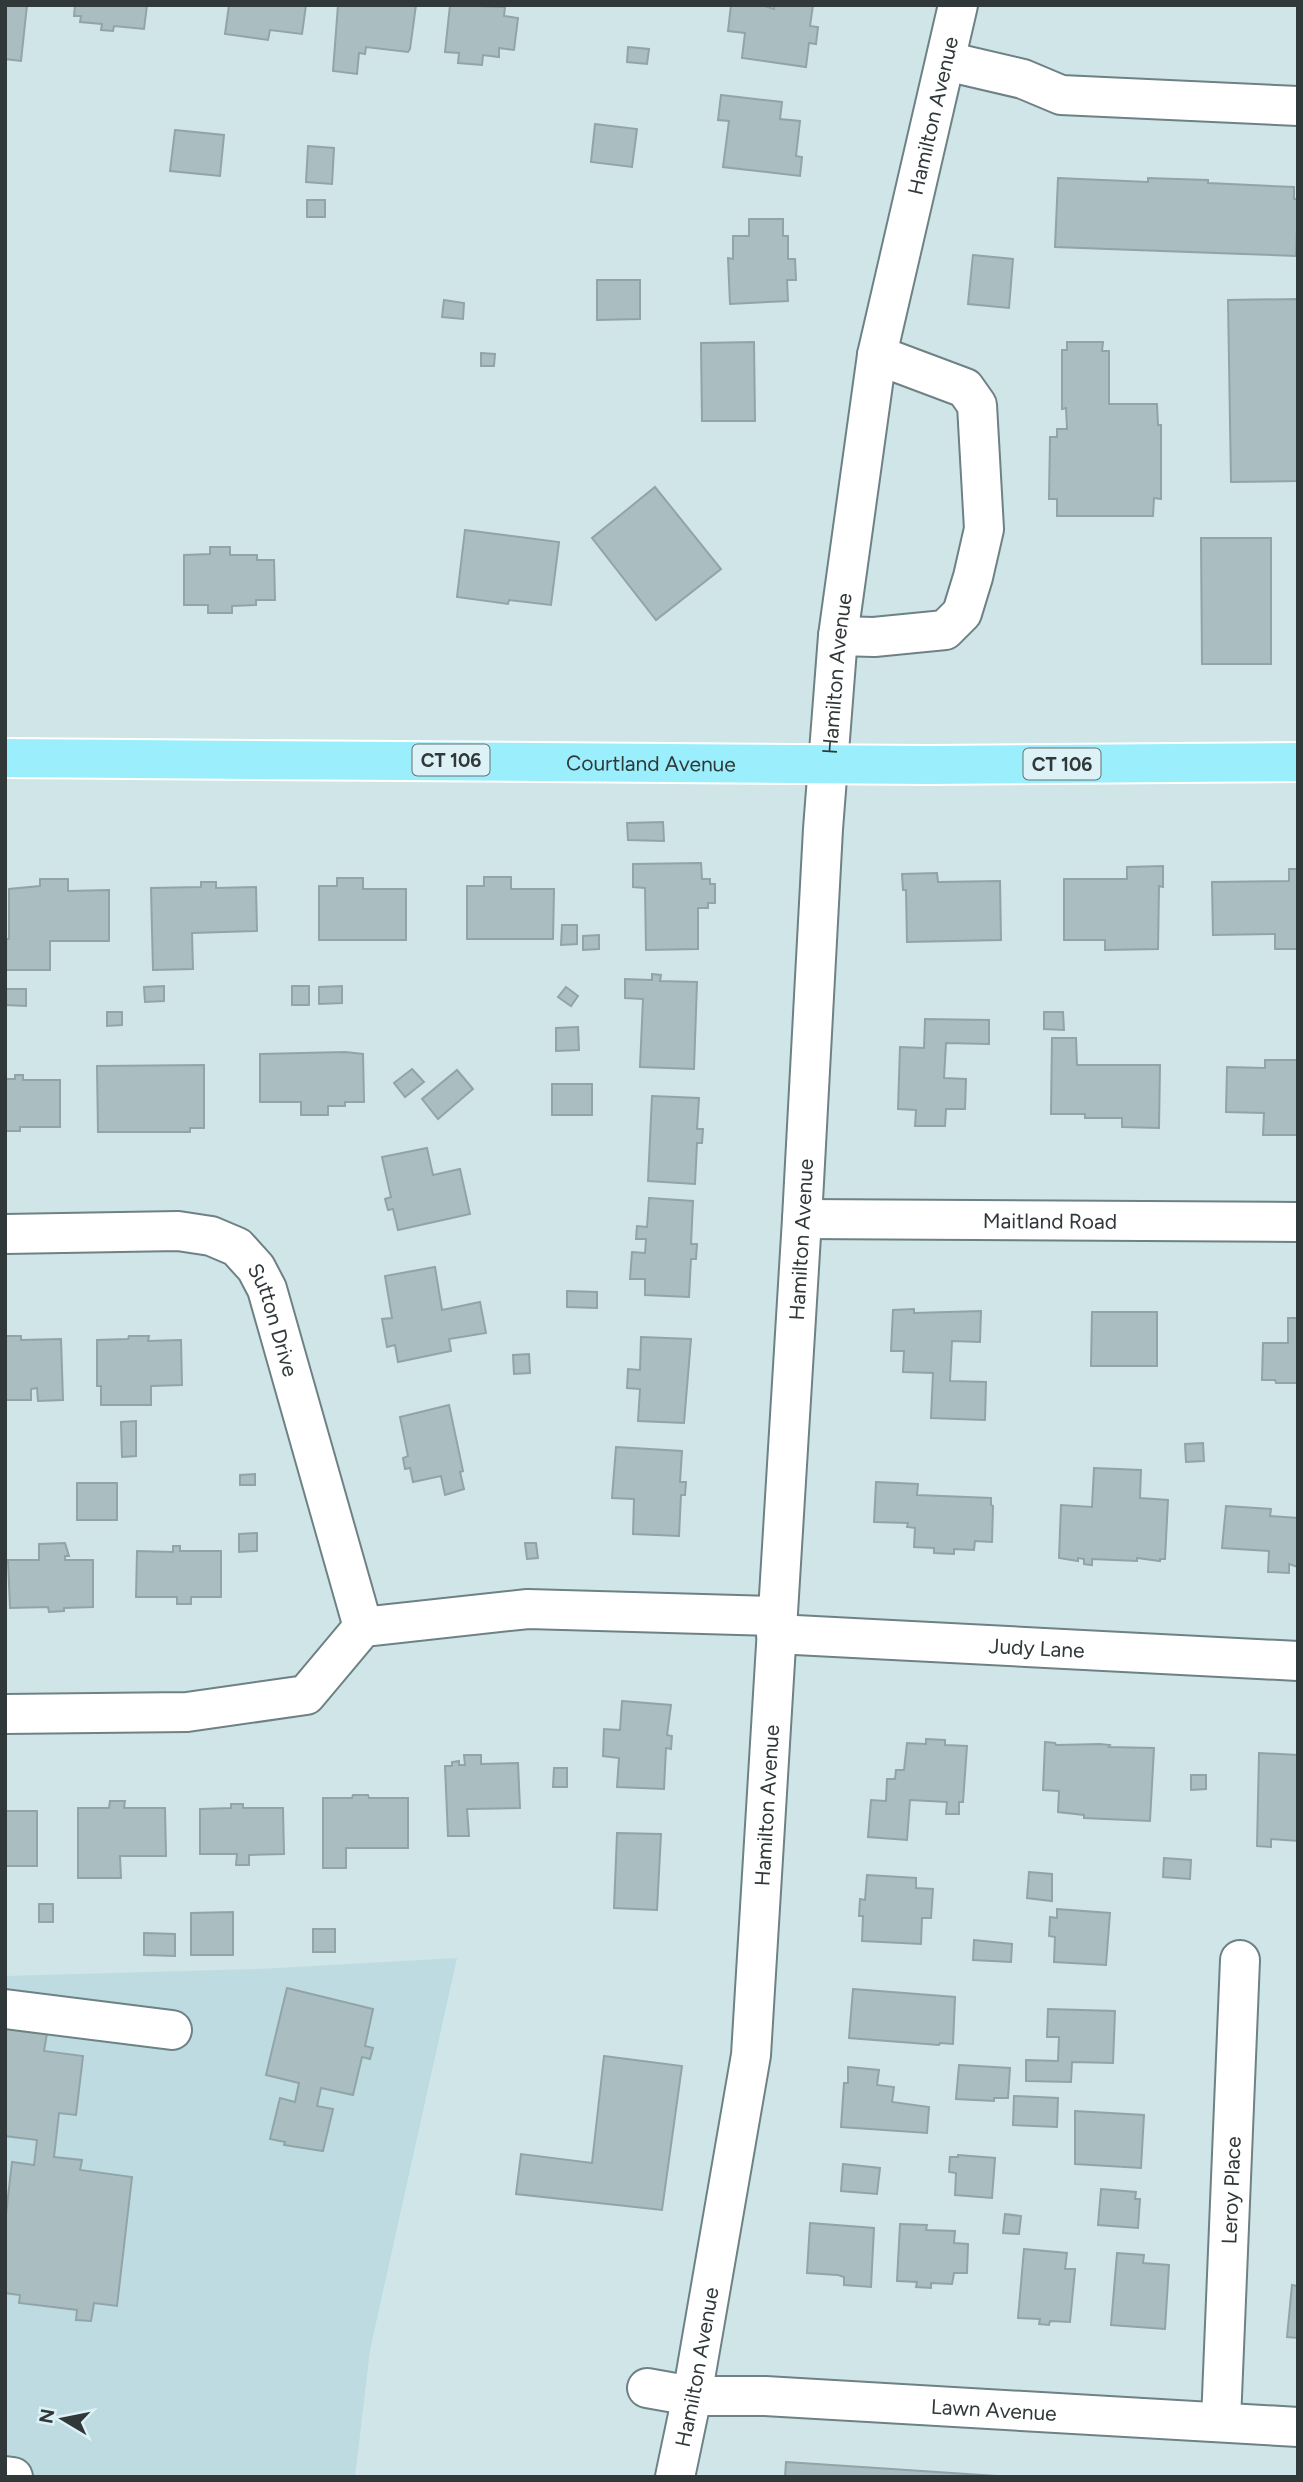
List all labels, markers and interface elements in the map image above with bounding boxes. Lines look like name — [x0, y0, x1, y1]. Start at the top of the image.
street label: Hamilton Avenue — [902, 34, 963, 197]
street label: Hamilton Avenue — [816, 591, 856, 755]
road number: CT 106 — [412, 744, 490, 776]
road number: CT 106 — [1024, 748, 1100, 779]
street label: Courtland Avenue — [566, 750, 736, 776]
street label: Hamilton Avenue — [783, 1158, 818, 1321]
street label: Maitland Road — [983, 1208, 1117, 1233]
street label: Sutton Drive — [243, 1259, 304, 1379]
street label: Judy Lane — [988, 1633, 1085, 1662]
street label: Hamilton Avenue — [749, 1724, 784, 1887]
street label: Leroy Place — [1216, 2136, 1245, 2245]
street label: Hamilton Avenue — [669, 2285, 723, 2449]
north arrow — [28, 2384, 98, 2454]
street label: Lawn Avenue — [930, 2393, 1057, 2425]
text: N — [34, 2407, 59, 2425]

